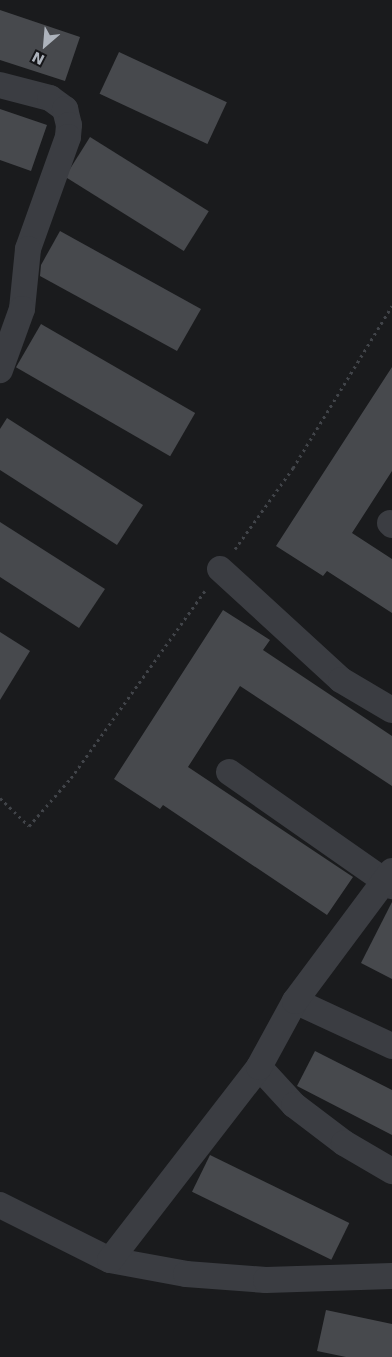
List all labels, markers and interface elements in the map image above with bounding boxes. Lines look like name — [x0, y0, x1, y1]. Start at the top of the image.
north arrow — [20, 20, 70, 70]
text: N — [29, 49, 47, 68]

